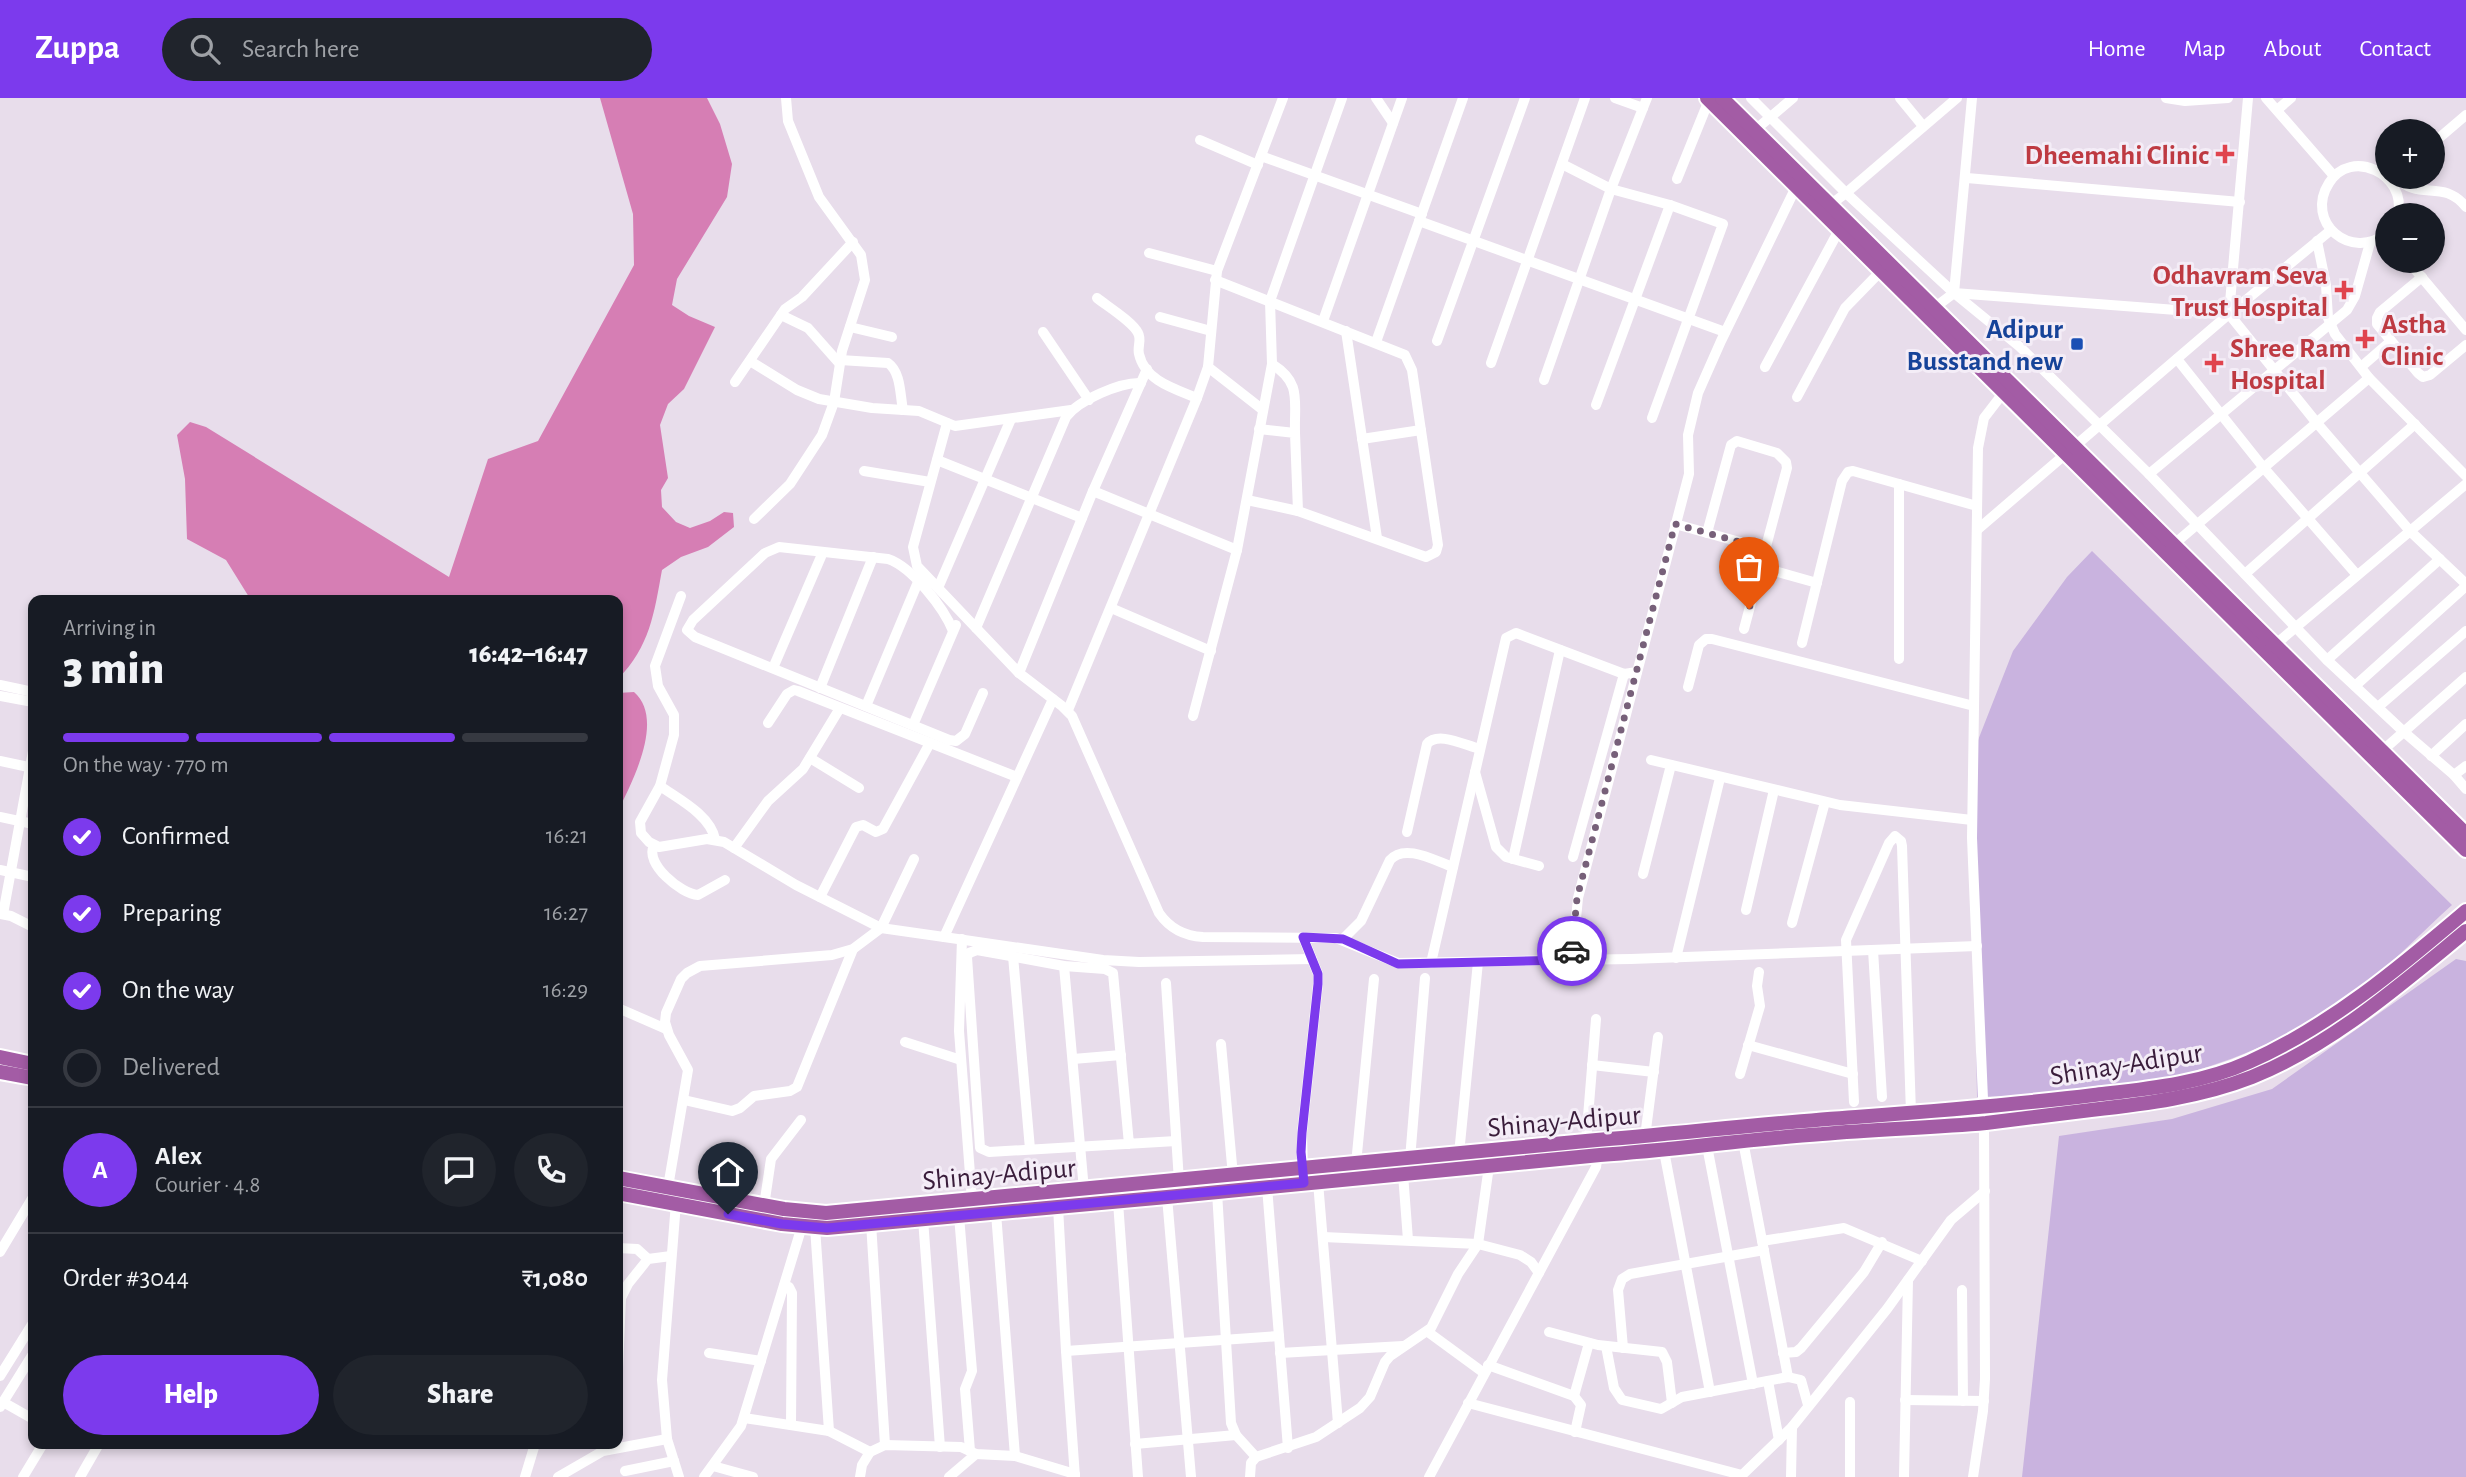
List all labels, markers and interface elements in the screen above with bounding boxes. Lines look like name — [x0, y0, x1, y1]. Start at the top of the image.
search box — [162, 18, 652, 81]
icon: search — [186, 30, 224, 68]
text: Zuppa — [35, 32, 120, 65]
text: Search here — [242, 36, 359, 62]
text: Home — [2088, 37, 2146, 61]
text: Map — [2184, 37, 2226, 61]
text: About — [2264, 37, 2321, 61]
text: Contact — [2359, 37, 2431, 61]
map controls — [2375, 119, 2445, 273]
button: + — [2375, 119, 2445, 189]
place label: Dheemahi Clinic — [2025, 142, 2209, 170]
marker: Dheemahi Clinic — [2215, 144, 2235, 164]
button: − — [2375, 203, 2445, 273]
place label: Odhavram Seva Trust Hospital — [2153, 262, 2328, 322]
marker: Odhavram Seva Trust Hospital — [2334, 280, 2354, 300]
place label: Astha Clinic — [2381, 311, 2446, 371]
place label: Adipur Busstand new — [1907, 316, 2063, 376]
marker: Astha Clinic — [2355, 329, 2375, 349]
place label: Shree Ram Hospital — [2230, 335, 2351, 395]
marker: Adipur Busstand new — [2069, 336, 2085, 352]
marker: Shree Ram Hospital — [2204, 353, 2224, 373]
pin — [1719, 537, 1779, 609]
icon: bag — [1730, 548, 1768, 586]
text: Arriving in — [63, 617, 156, 640]
text: 16:42–16:47 — [469, 641, 588, 667]
text: 3 min — [63, 646, 164, 692]
text: On the way · 770 m — [63, 754, 229, 777]
icon: check — [63, 818, 101, 856]
text: Confirmed — [122, 823, 230, 849]
text: 16:21 — [546, 825, 588, 848]
icon: check — [63, 895, 101, 933]
text: Preparing — [122, 900, 221, 926]
text: 16:27 — [544, 902, 588, 925]
courier — [1537, 916, 1607, 986]
icon: car — [1553, 932, 1591, 970]
icon: check — [63, 972, 101, 1010]
text: On the way — [122, 977, 234, 1003]
text: 16:29 — [543, 979, 588, 1002]
street label: Shinay-Adipur — [2048, 1039, 2204, 1091]
text: Delivered — [122, 1054, 220, 1080]
street label: Shinay-Adipur — [1486, 1101, 1642, 1143]
button: chat — [422, 1133, 496, 1207]
button: phone — [514, 1133, 588, 1207]
pin — [698, 1142, 758, 1214]
text: Alex — [155, 1143, 202, 1169]
icon: home — [709, 1153, 747, 1191]
street label: Shinay-Adipur — [921, 1154, 1077, 1196]
text: A — [92, 1157, 108, 1183]
text: Courier · 4.8 — [155, 1174, 260, 1197]
text: Order #3044 — [63, 1265, 189, 1291]
text: ₹1,080 — [522, 1265, 588, 1291]
button: Help — [63, 1355, 319, 1435]
button: Share — [333, 1355, 588, 1435]

